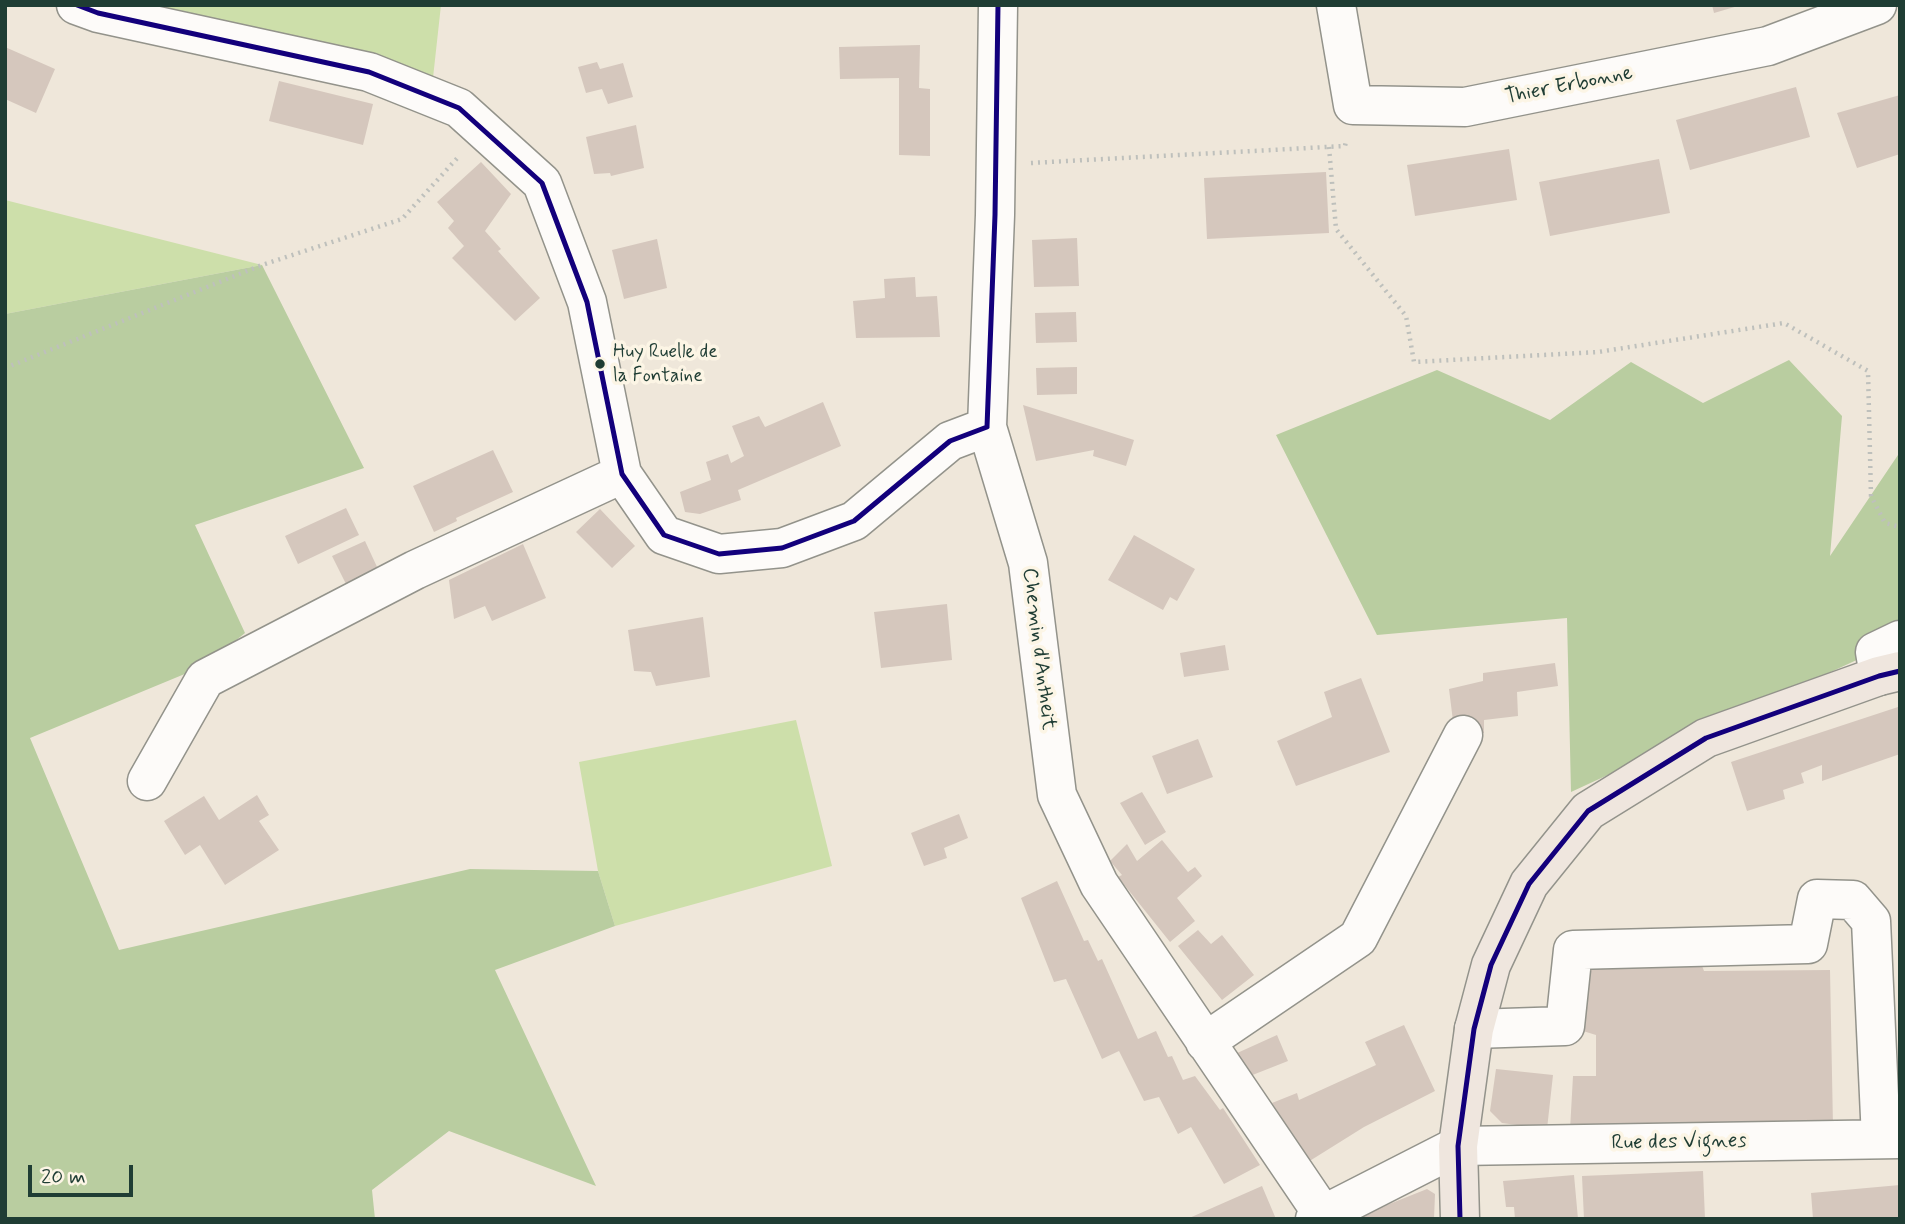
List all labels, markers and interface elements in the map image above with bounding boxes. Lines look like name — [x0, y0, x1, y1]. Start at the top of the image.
street label: Thier Erbonne — [1503, 61, 1635, 111]
place label: Huy Ruelle de la Fontaine — [613, 342, 718, 386]
marker: Huy Ruelle de la Fontaine — [593, 357, 607, 371]
street label: Chemin d'Antheit — [1016, 566, 1060, 732]
street label: Rue des Vignes — [1611, 1129, 1747, 1157]
scale bar — [32, 1150, 136, 1194]
text: 20 m — [41, 1163, 86, 1191]

